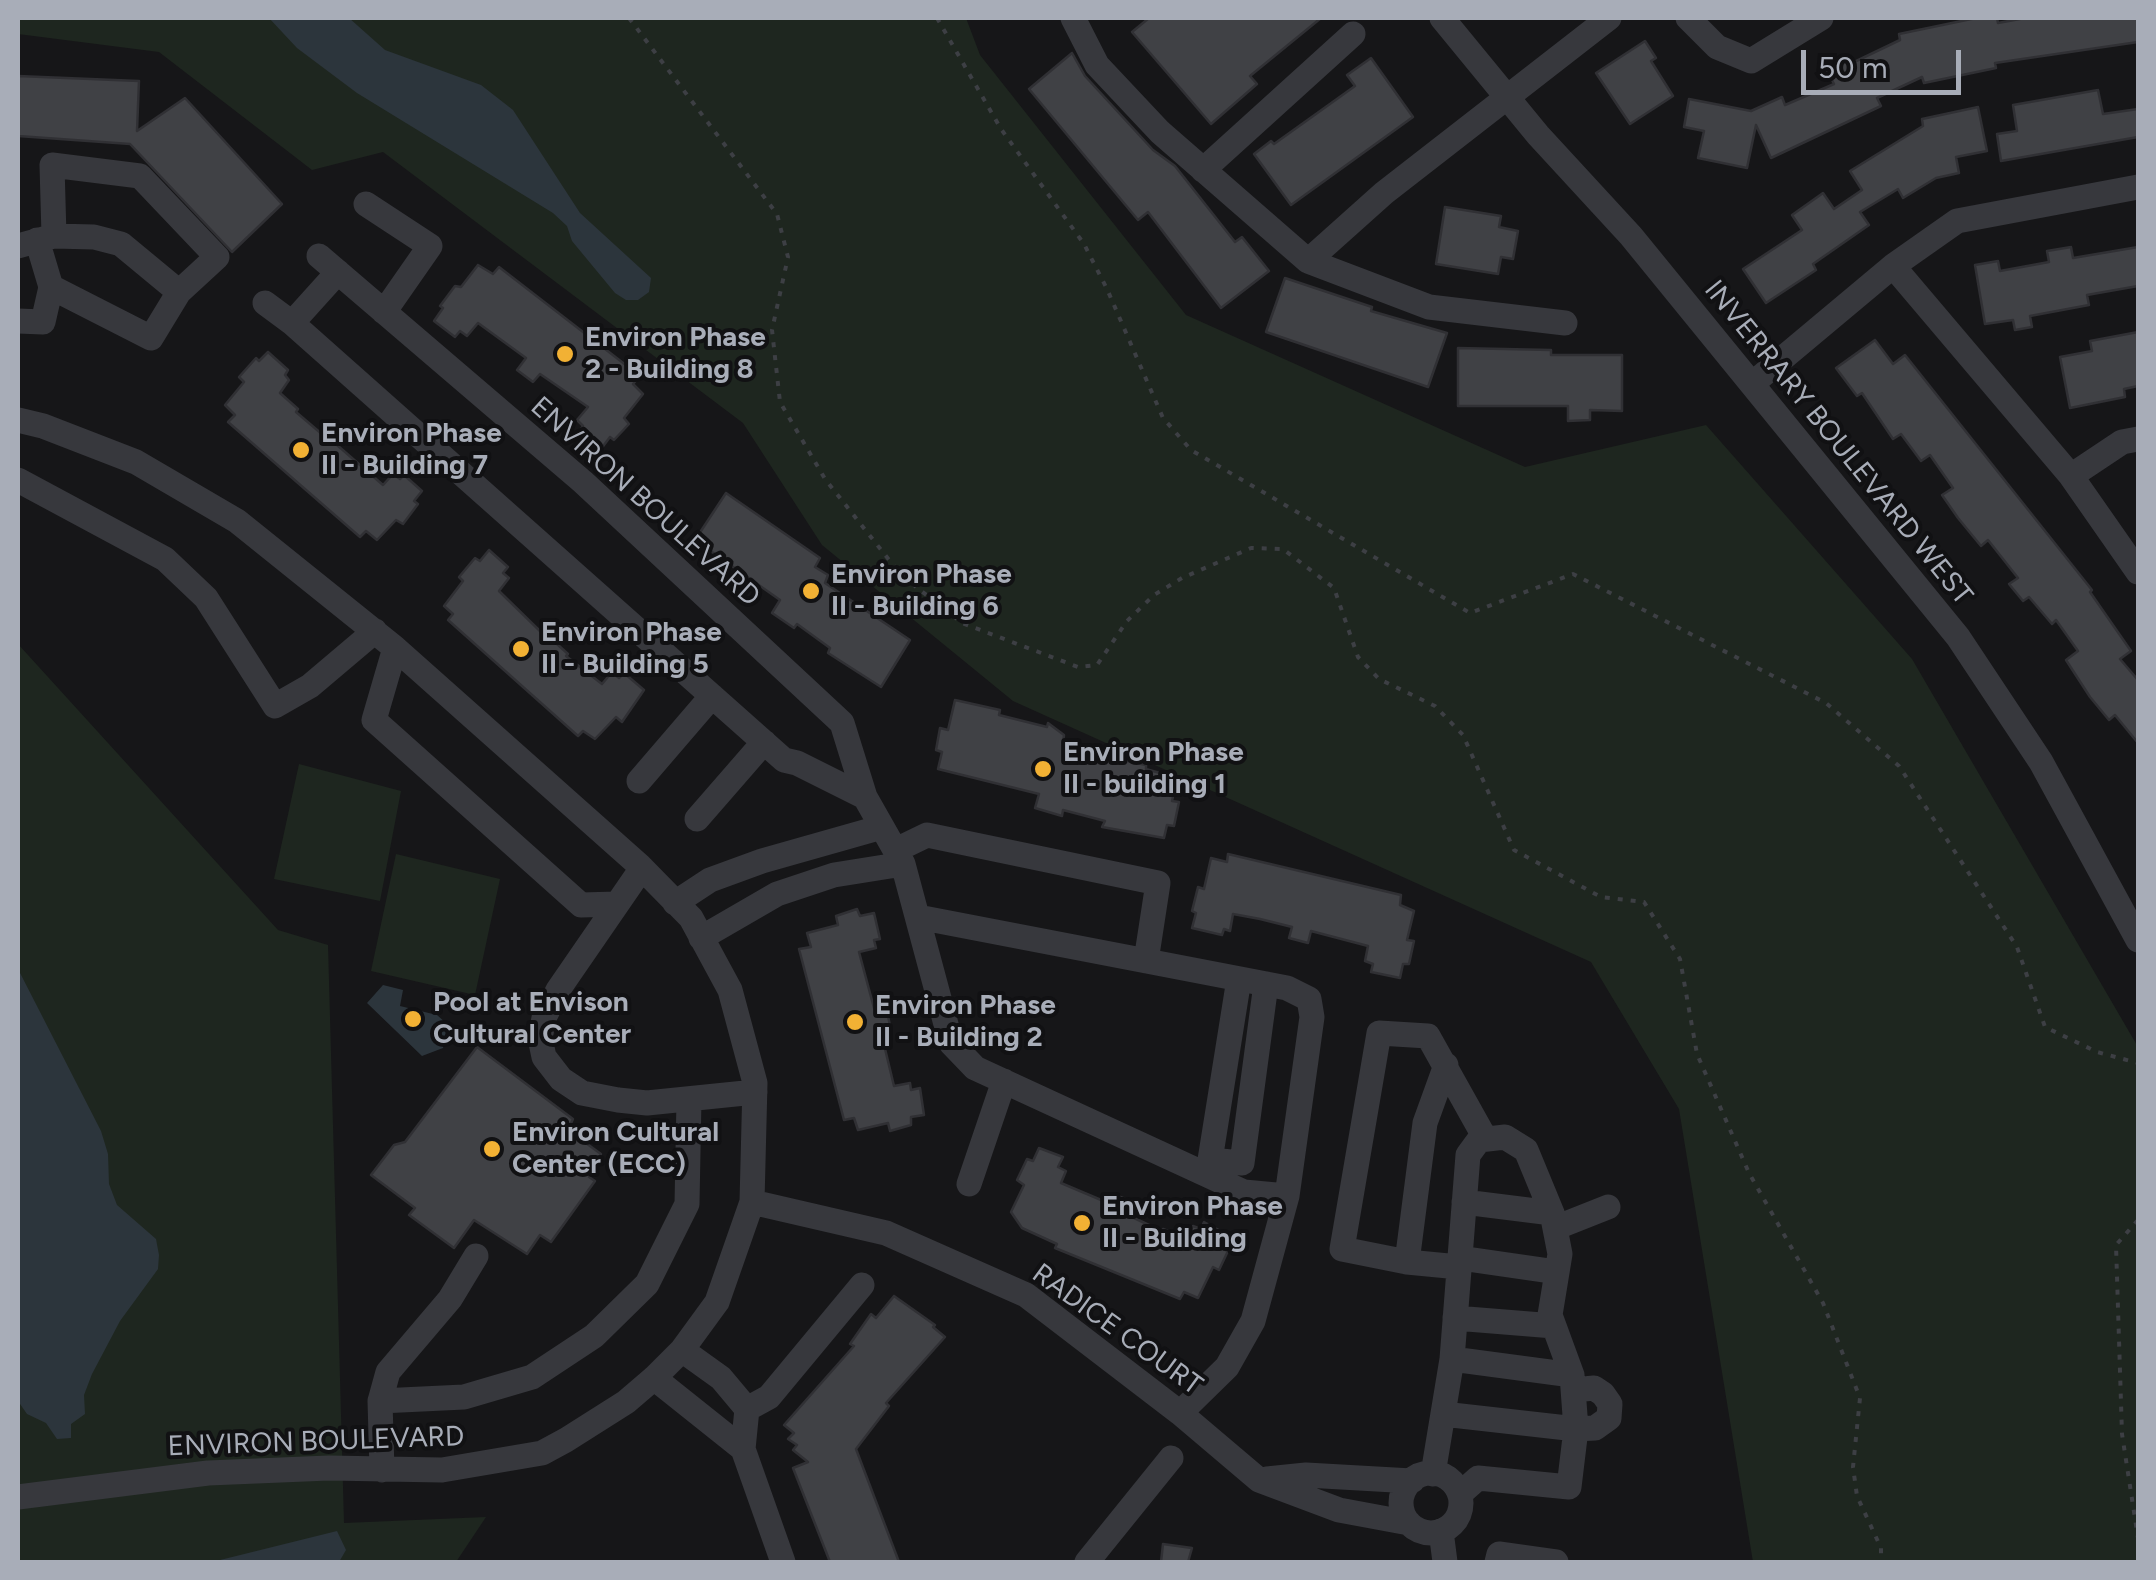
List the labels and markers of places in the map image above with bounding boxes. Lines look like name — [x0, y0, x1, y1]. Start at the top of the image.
place label: Environ Phase 2 - Building 8 — [585, 321, 766, 387]
marker: Environ Phase 2 - Building 8 — [554, 343, 576, 365]
place label: Environ Phase II - Building 7 — [321, 417, 502, 483]
marker: Environ Phase II - Building 7 — [290, 439, 312, 461]
place label: Environ Phase II - Building 6 — [831, 558, 1012, 624]
marker: Environ Phase II - Building 6 — [800, 580, 822, 602]
place label: Environ Phase II - Building 5 — [541, 616, 722, 682]
marker: Environ Phase II - Building 5 — [510, 638, 532, 660]
place label: Environ Phase II - building 1 — [1063, 736, 1244, 802]
marker: Environ Phase II - building 1 — [1032, 758, 1054, 780]
place label: Pool at Envison Cultural Center — [433, 986, 631, 1052]
place label: Environ Phase II - Building 2 — [875, 989, 1056, 1055]
marker: Pool at Envison Cultural Center — [402, 1008, 424, 1030]
marker: Environ Phase II - Building 2 — [844, 1011, 866, 1033]
place label: Environ Cultural Center (ECC) — [512, 1116, 719, 1182]
marker: Environ Cultural Center (ECC) — [481, 1138, 503, 1160]
place label: Environ Phase II - Building — [1102, 1190, 1283, 1256]
marker: Environ Phase II - Building — [1071, 1212, 1093, 1234]

